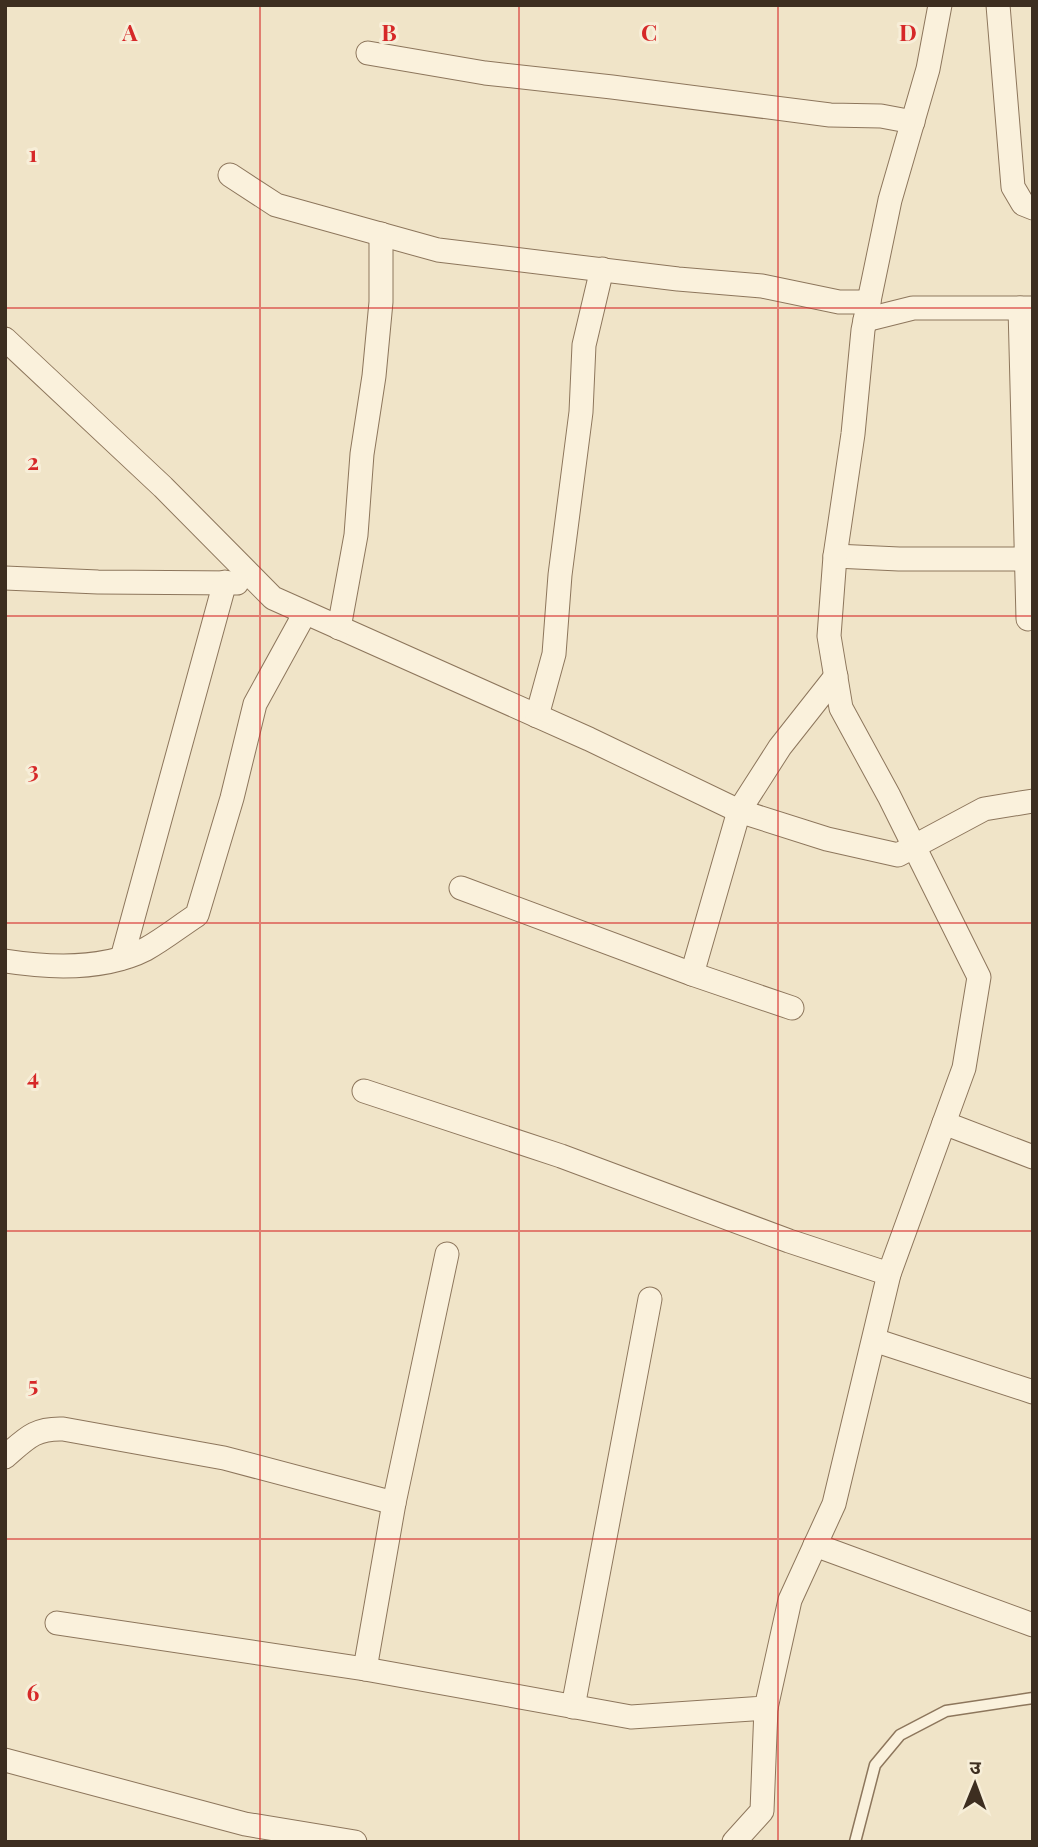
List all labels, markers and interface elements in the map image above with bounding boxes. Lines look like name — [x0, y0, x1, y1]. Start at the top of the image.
text: A — [121, 16, 138, 47]
text: B — [381, 16, 397, 47]
text: C — [641, 16, 657, 47]
text: D — [899, 16, 917, 47]
text: 1 — [29, 137, 38, 168]
text: 2 — [27, 445, 39, 476]
text: 3 — [27, 753, 39, 784]
text: 4 — [27, 1060, 39, 1091]
text: 5 — [28, 1368, 38, 1399]
text: 6 — [27, 1676, 40, 1707]
north arrow — [940, 1749, 1010, 1819]
text: उ — [970, 1753, 982, 1779]

